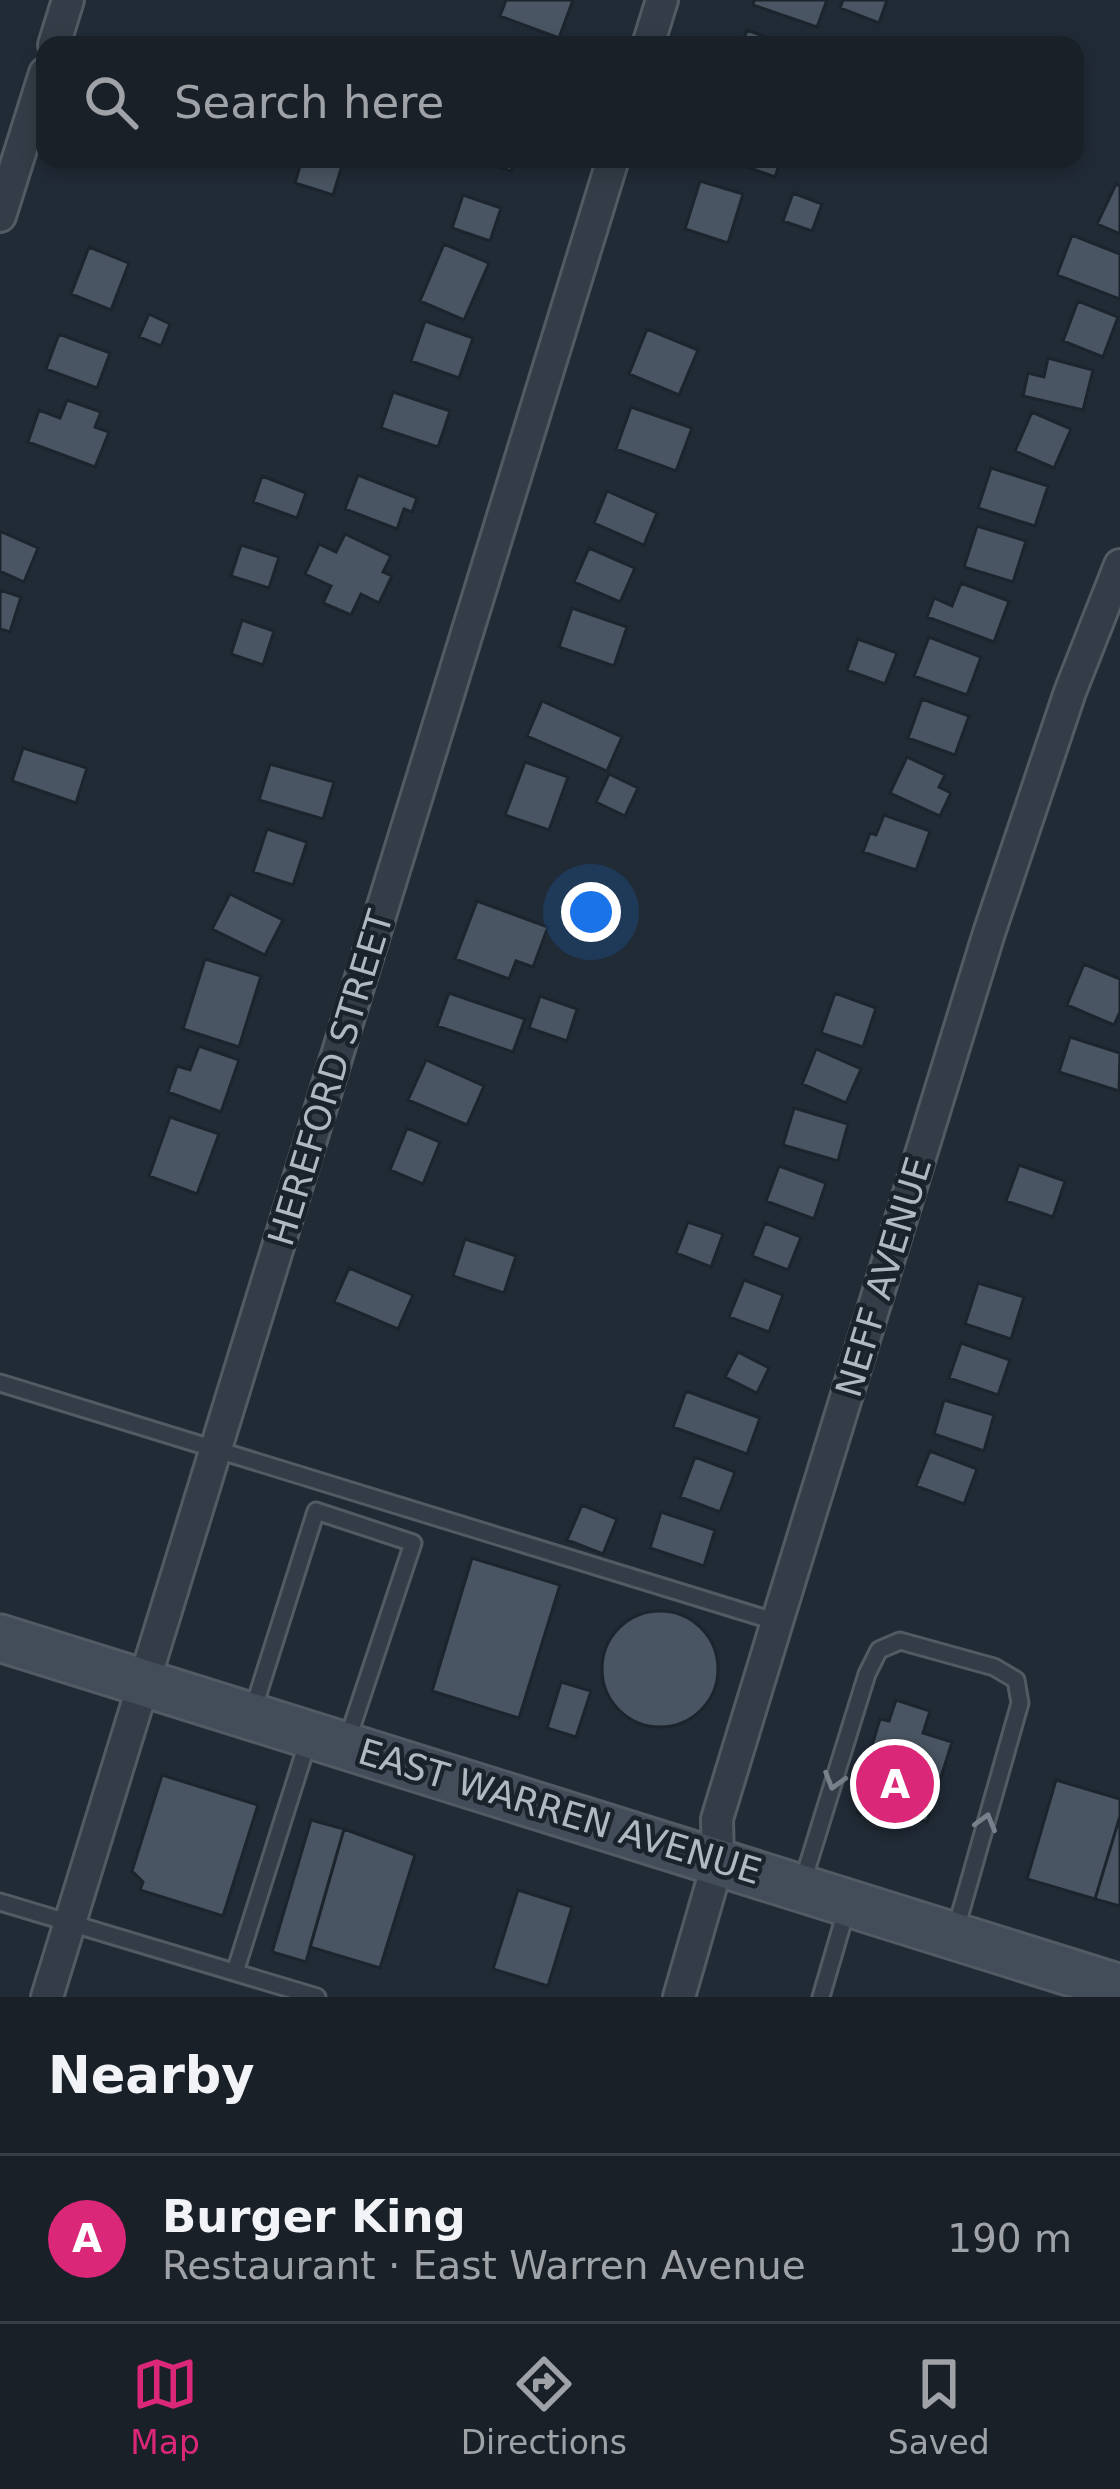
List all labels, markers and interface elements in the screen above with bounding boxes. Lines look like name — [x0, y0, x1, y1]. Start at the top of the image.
search box — [36, 36, 1084, 168]
icon: search — [78, 69, 144, 135]
text: Search here — [174, 76, 444, 129]
your location — [561, 882, 621, 942]
street label: HEREFORD STREET — [260, 905, 401, 1251]
street label: NEFF AVENUE — [828, 1152, 939, 1402]
street label: EAST WARREN AVENUE — [354, 1731, 766, 1892]
pin: A — [856, 1739, 934, 1829]
one-way arrow — [823, 1770, 848, 1791]
one-way arrow — [972, 1813, 997, 1834]
text: Nearby — [48, 2046, 255, 2105]
text: Burger King — [162, 2190, 466, 2243]
text: A — [72, 2216, 102, 2261]
text: 190 m — [947, 2216, 1072, 2261]
text: Restaurant · East Warren Avenue — [162, 2243, 806, 2288]
tab: Map — [130, 2351, 200, 2462]
tab: Directions — [461, 2351, 627, 2462]
tab: Saved — [888, 2351, 990, 2462]

